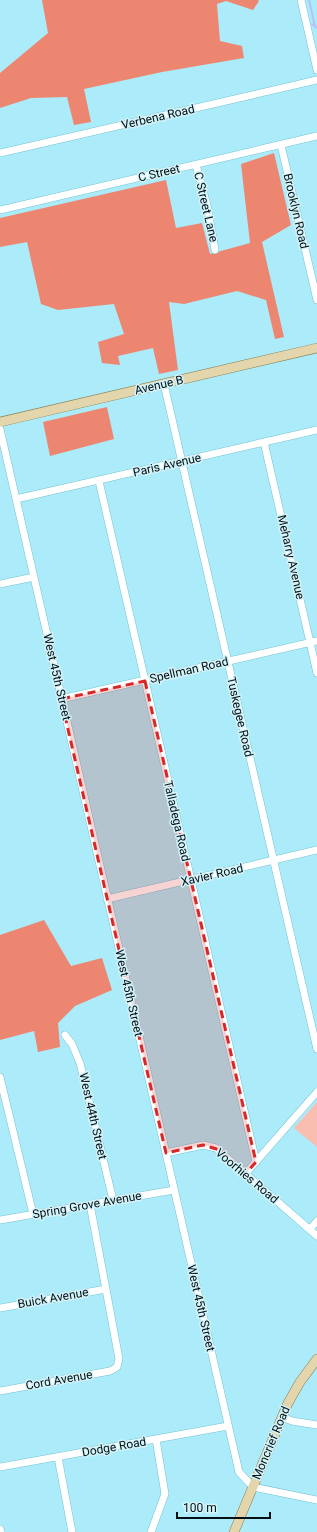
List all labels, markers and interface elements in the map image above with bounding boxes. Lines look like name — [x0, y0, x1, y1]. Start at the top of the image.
street label: Verbena Road — [120, 102, 196, 132]
street label: C Street — [137, 161, 181, 185]
street label: C Street Lane — [191, 171, 221, 243]
street label: Brooklyn Road — [281, 172, 311, 250]
street label: Avenue B — [133, 373, 185, 397]
street label: Paris Avenue — [132, 450, 202, 480]
street label: Meharry Avenue — [274, 513, 308, 601]
street label: West 45th Street — [40, 632, 74, 722]
street label: Spellman Road — [148, 654, 230, 686]
street label: Tuskegee Road — [224, 676, 256, 758]
street label: Talladega Road — [161, 779, 193, 863]
street label: Xavier Road — [179, 861, 245, 889]
street label: West 45th Street — [112, 948, 146, 1038]
street label: West 44th Street — [76, 1071, 110, 1161]
street label: Voorhies Road — [213, 1146, 281, 1206]
street label: Spring Grove Avenue — [31, 1189, 143, 1221]
street label: West 45th Street — [184, 1263, 218, 1353]
street label: Buick Avenue — [17, 1285, 89, 1311]
street label: Cord Avenue — [25, 1367, 93, 1393]
street label: Moncrief Road — [249, 1404, 293, 1482]
street label: Dodge Road — [81, 1434, 147, 1460]
scale bar — [177, 1494, 270, 1520]
text: 100 m — [183, 1501, 217, 1515]

